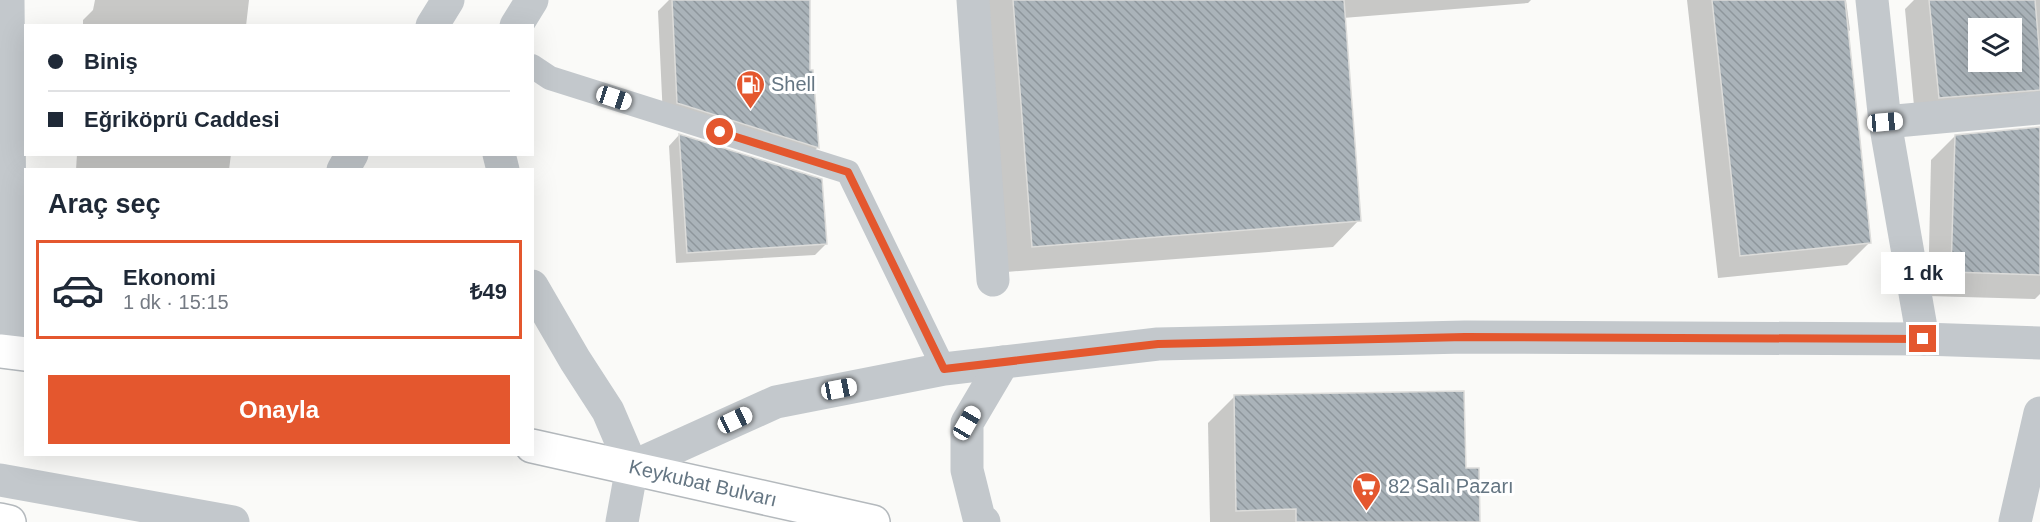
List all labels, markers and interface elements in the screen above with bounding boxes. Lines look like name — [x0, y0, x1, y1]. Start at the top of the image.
map controls — [1968, 18, 2022, 72]
button: layers — [1968, 18, 2022, 72]
text: Biniş — [84, 49, 138, 74]
fuel station icon: Shell — [734, 68, 766, 110]
place label: Shell — [771, 73, 815, 95]
car — [594, 84, 634, 112]
text: Eğriköprü Caddesi — [84, 107, 280, 132]
car — [1866, 111, 1904, 133]
route start — [706, 118, 733, 145]
text: Araç seç — [48, 189, 161, 219]
callout: 1 dk — [1881, 252, 1965, 294]
text: 1 dk — [1903, 262, 1943, 284]
icon: car — [51, 263, 105, 317]
text: Ekonomi — [123, 265, 216, 290]
text: ₺49 — [470, 279, 507, 304]
text: 1 dk · 15:15 — [123, 291, 229, 313]
route end — [1909, 325, 1936, 352]
button: Onayla — [48, 375, 510, 444]
car — [820, 377, 858, 401]
car — [950, 403, 984, 443]
car — [715, 404, 755, 436]
street label: Keykubat Bulvarı — [627, 455, 779, 511]
supermarket icon: 82 Salı Pazarı — [1351, 470, 1383, 512]
place label: 82 Salı Pazarı — [1388, 475, 1514, 497]

